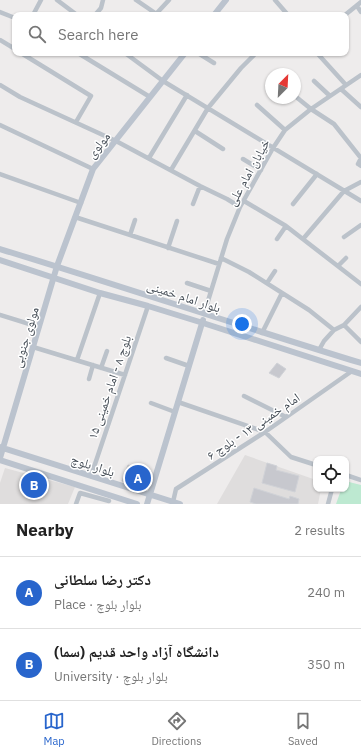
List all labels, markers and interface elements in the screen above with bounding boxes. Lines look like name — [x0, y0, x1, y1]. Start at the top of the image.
search box — [12, 12, 349, 56]
icon: search — [26, 23, 48, 45]
text: Search here — [58, 25, 138, 44]
north arrow — [265, 68, 301, 104]
street label: مولوی — [83, 129, 114, 162]
street label: خیابان امام علی — [223, 136, 274, 209]
street label: بلوار امام خمینی — [145, 277, 223, 316]
street label: مولوی جنوبی — [8, 305, 43, 370]
your location — [232, 314, 252, 334]
street label: بلوچ ۸ - امام خمینی ۱۵ — [84, 333, 136, 442]
street label: امام خمینی ۱۳ - بلوچ ۶ — [203, 389, 304, 465]
street label: بلوار بلوچ — [68, 450, 117, 481]
map controls — [313, 456, 349, 492]
button: locate — [313, 456, 349, 492]
pin: A — [125, 463, 151, 493]
pin: B — [21, 470, 47, 500]
text: Nearby — [16, 519, 74, 541]
text: 2 results — [294, 522, 345, 539]
text: دکتر رضا سلطانی — [54, 570, 151, 589]
text: A — [25, 584, 33, 601]
text: 240 m — [307, 584, 345, 601]
text: Place · بلوار بلوچ — [54, 596, 141, 613]
text: دانشگاه آزاد واحد قدیم (سما) — [54, 642, 219, 661]
text: B — [25, 656, 33, 673]
text: 350 m — [307, 656, 345, 673]
text: University · بلوار بلوچ — [54, 668, 168, 685]
tab: Map — [43, 710, 65, 748]
tab: Directions — [151, 710, 202, 748]
tab: Saved — [288, 710, 318, 748]

